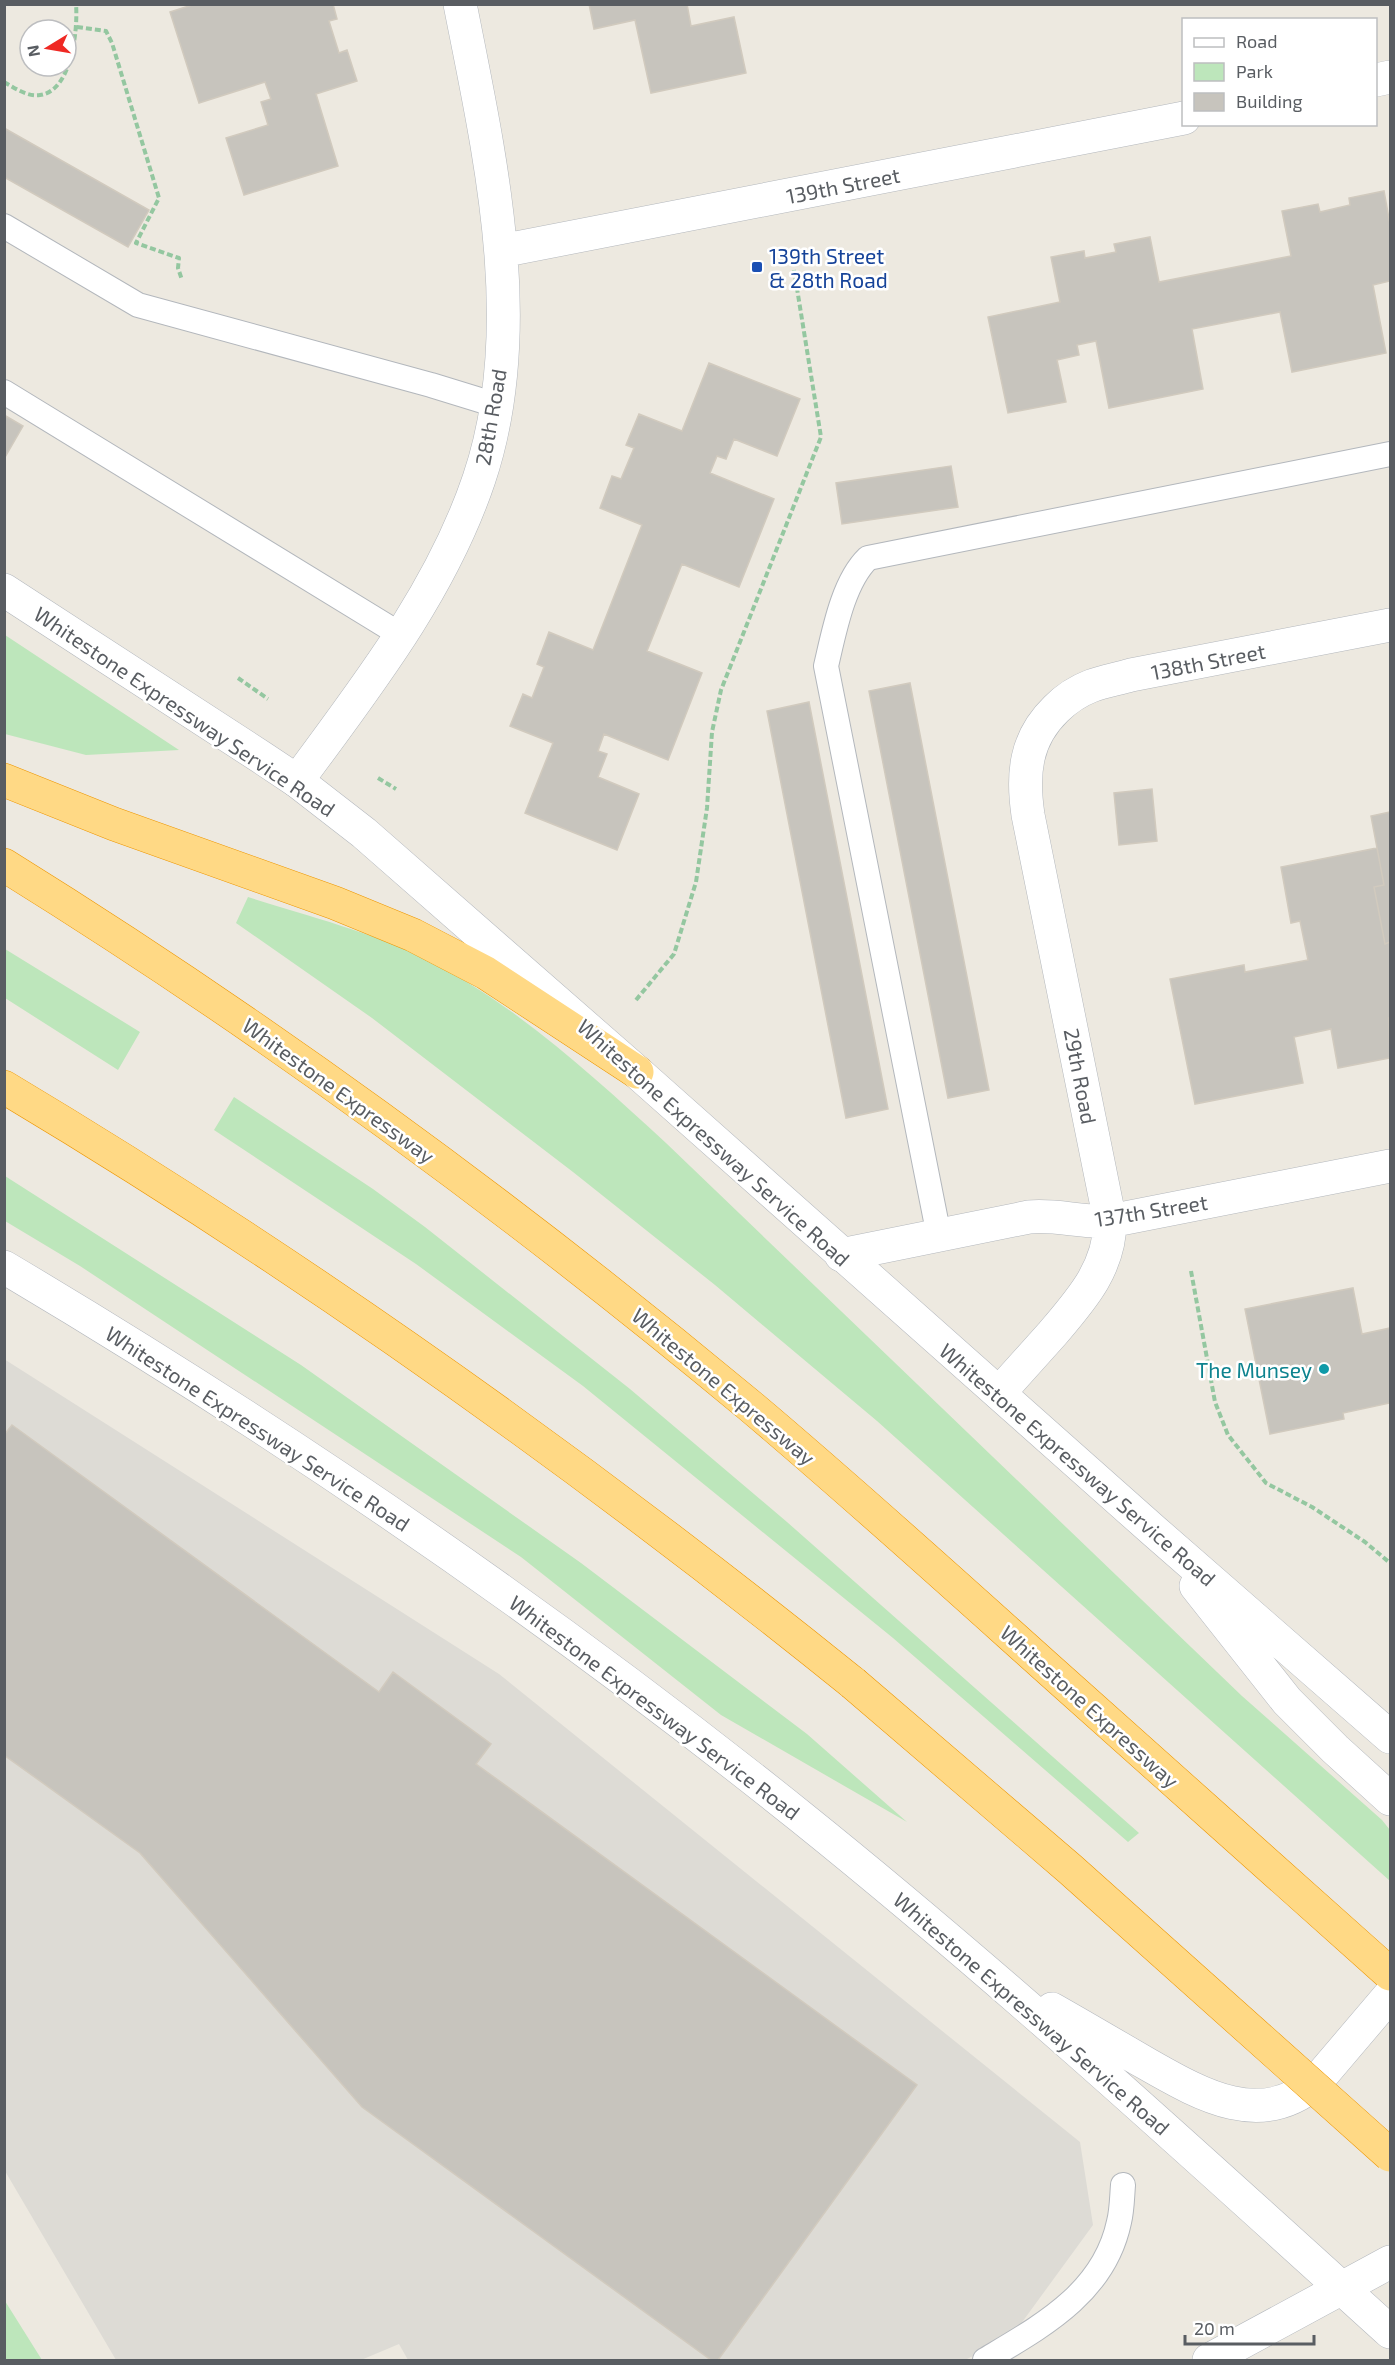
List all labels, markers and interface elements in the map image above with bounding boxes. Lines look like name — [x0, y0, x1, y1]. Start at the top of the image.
north arrow — [18, 18, 78, 78]
legend — [1182, 18, 1377, 126]
text: Road — [1236, 30, 1277, 52]
text: N — [22, 43, 43, 58]
text: Park — [1236, 60, 1273, 82]
text: Building — [1236, 90, 1303, 112]
street label: 139th Street — [784, 162, 902, 208]
place label: 139th Street & 28th Road — [769, 243, 888, 292]
marker: 139th Street & 28th Road — [750, 260, 764, 274]
street label: 28th Road — [469, 367, 511, 467]
street label: Whitestone Expressway Service Road — [30, 601, 340, 821]
street label: 138th Street — [1149, 638, 1267, 684]
street label: Whitestone Expressway — [238, 1012, 440, 1168]
street label: Whitestone Expressway Service Road — [573, 1013, 855, 1271]
street label: 29th Road — [1059, 1026, 1103, 1126]
street label: 137th Street — [1093, 1189, 1209, 1231]
street label: Whitestone Expressway — [627, 1302, 821, 1470]
street label: Whitestone Expressway Service Road — [101, 1320, 415, 1536]
street label: Whitestone Expressway Service Road — [935, 1337, 1221, 1591]
place label: The Munsey — [1196, 1357, 1312, 1382]
marker: The Munsey — [1317, 1362, 1331, 1376]
street label: Whitestone Expressway Service Road — [505, 1589, 805, 1825]
street label: Whitestone Expressway — [996, 1619, 1184, 1793]
street label: Whitestone Expressway Service Road — [889, 1886, 1175, 2140]
scale bar — [1185, 2308, 1314, 2346]
text: 20 m — [1194, 2317, 1235, 2339]

